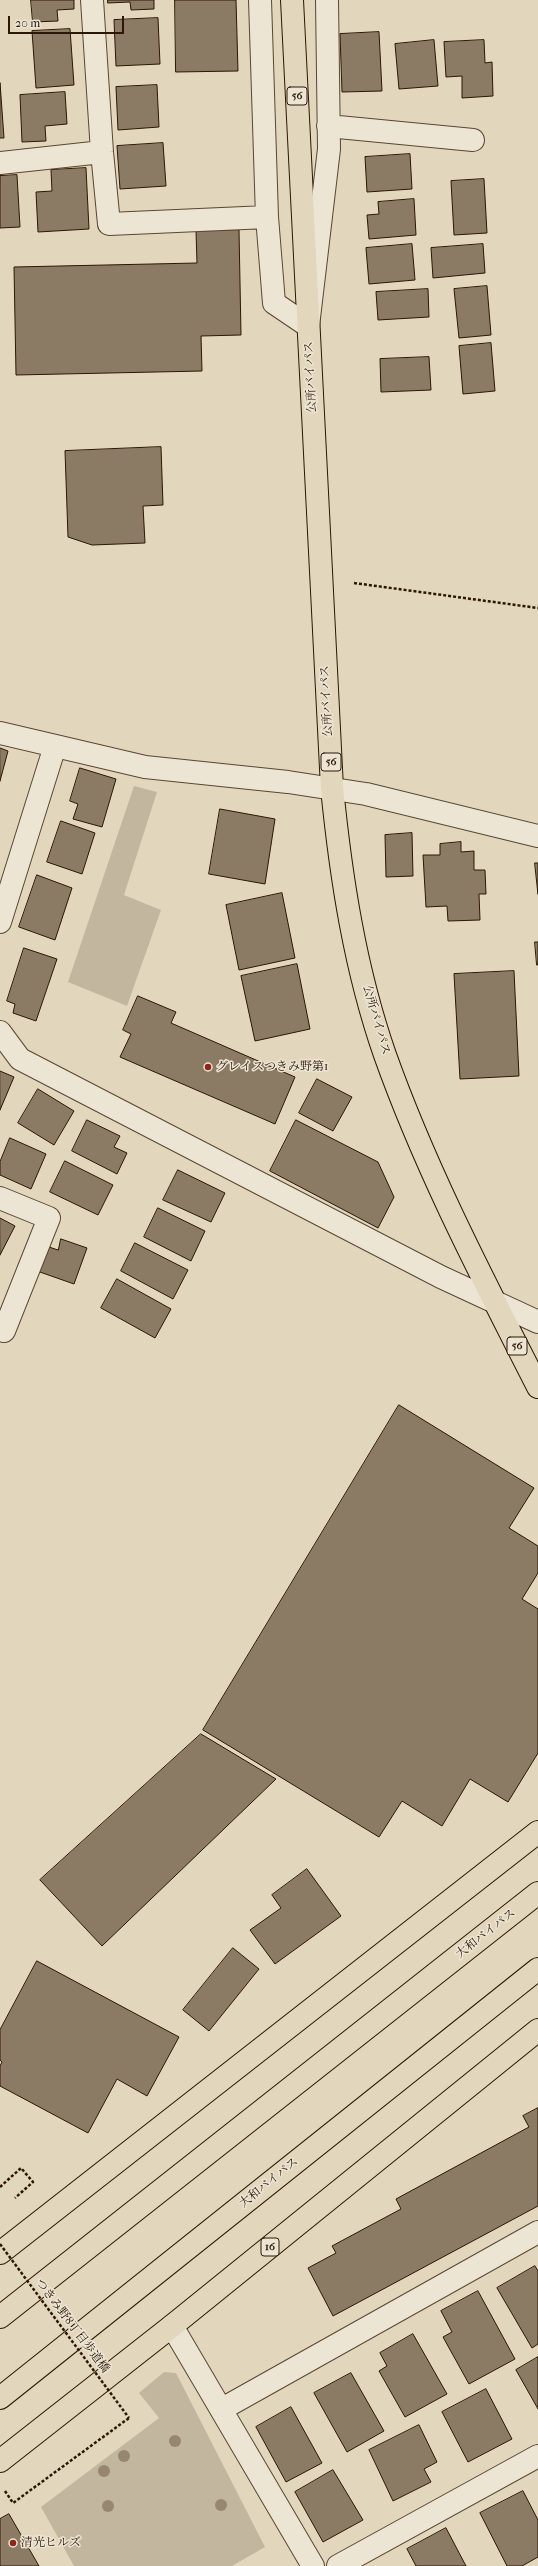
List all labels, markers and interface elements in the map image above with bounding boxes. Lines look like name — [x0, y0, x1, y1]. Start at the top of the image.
scale bar — [10, 8, 126, 34]
text: 20 m — [15, 16, 40, 30]
road number: 56 — [287, 87, 307, 105]
street label: 公所バイパス — [302, 341, 320, 413]
street label: 公所バイパス — [318, 665, 336, 737]
road number: 56 — [321, 753, 341, 771]
street label: 公所バイパス — [359, 983, 393, 1057]
place label: グレイスつきみ野第1 — [216, 1060, 328, 1074]
marker: グレイスつきみ野第1 — [203, 1062, 213, 1072]
road number: 56 — [507, 1337, 527, 1355]
street label: 大和バイパス — [453, 1906, 519, 1962]
street label: 大和バイパス — [236, 2155, 302, 2211]
road number: 16 — [261, 2238, 279, 2256]
street label: つきみ野8丁目歩道橋 — [32, 2276, 112, 2376]
place label: 清光ヒルズ — [21, 2536, 81, 2550]
marker: 清光ヒルズ — [8, 2538, 18, 2548]

